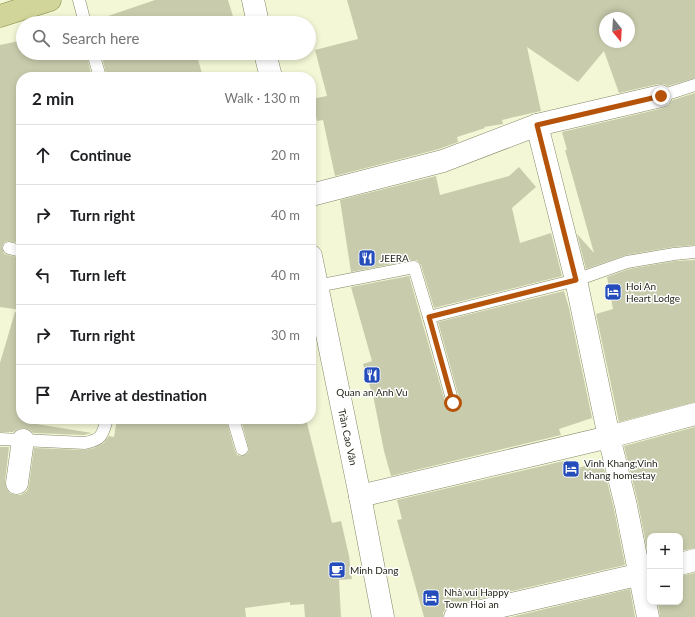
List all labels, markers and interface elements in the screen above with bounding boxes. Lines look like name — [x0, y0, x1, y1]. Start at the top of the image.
north arrow — [599, 12, 635, 48]
search box — [16, 16, 316, 60]
icon: search — [30, 27, 52, 49]
text: Search here — [62, 29, 139, 47]
route end — [652, 87, 670, 105]
text: 2 min — [32, 88, 74, 109]
text: Walk · 130 m — [224, 90, 300, 106]
icon: ahead — [32, 144, 54, 166]
text: Continue — [70, 146, 131, 164]
text: 20 m — [271, 147, 300, 163]
icon: right — [32, 204, 54, 226]
text: Turn right — [70, 206, 135, 224]
text: 40 m — [271, 207, 300, 223]
restaurant icon: JEERA — [357, 248, 377, 268]
place label: JEERA — [380, 252, 409, 264]
icon: left — [32, 264, 54, 286]
text: Turn left — [70, 266, 126, 284]
text: 40 m — [271, 267, 300, 283]
place label: Hoi An Heart Lodge — [626, 280, 680, 304]
hotel icon: Hoi An Heart Lodge — [603, 282, 623, 302]
icon: right — [32, 324, 54, 346]
text: Turn right — [70, 326, 135, 344]
text: 30 m — [271, 327, 300, 343]
restaurant icon: Quan an Anh Vu — [362, 365, 382, 385]
icon: arrive — [32, 384, 54, 406]
text: Arrive at destination — [70, 386, 207, 404]
place label: Quan an Anh Vu — [336, 386, 408, 398]
route start — [444, 394, 462, 412]
street label: Trần Cao Vân — [336, 408, 360, 466]
place label: Vinh Khang;Vinh khang homestay — [584, 457, 658, 481]
hotel icon: Vinh Khang;Vinh khang homestay — [561, 459, 581, 479]
map controls — [647, 533, 683, 605]
button: + — [647, 533, 683, 569]
cafe icon: Minh Dang — [327, 560, 347, 580]
place label: Minh Dang — [350, 564, 399, 576]
button: − — [647, 569, 683, 605]
place label: Nhà vui Happy Town Hoi an — [444, 586, 510, 610]
hotel icon: Nhà vui Happy Town Hoi an — [421, 588, 441, 608]

